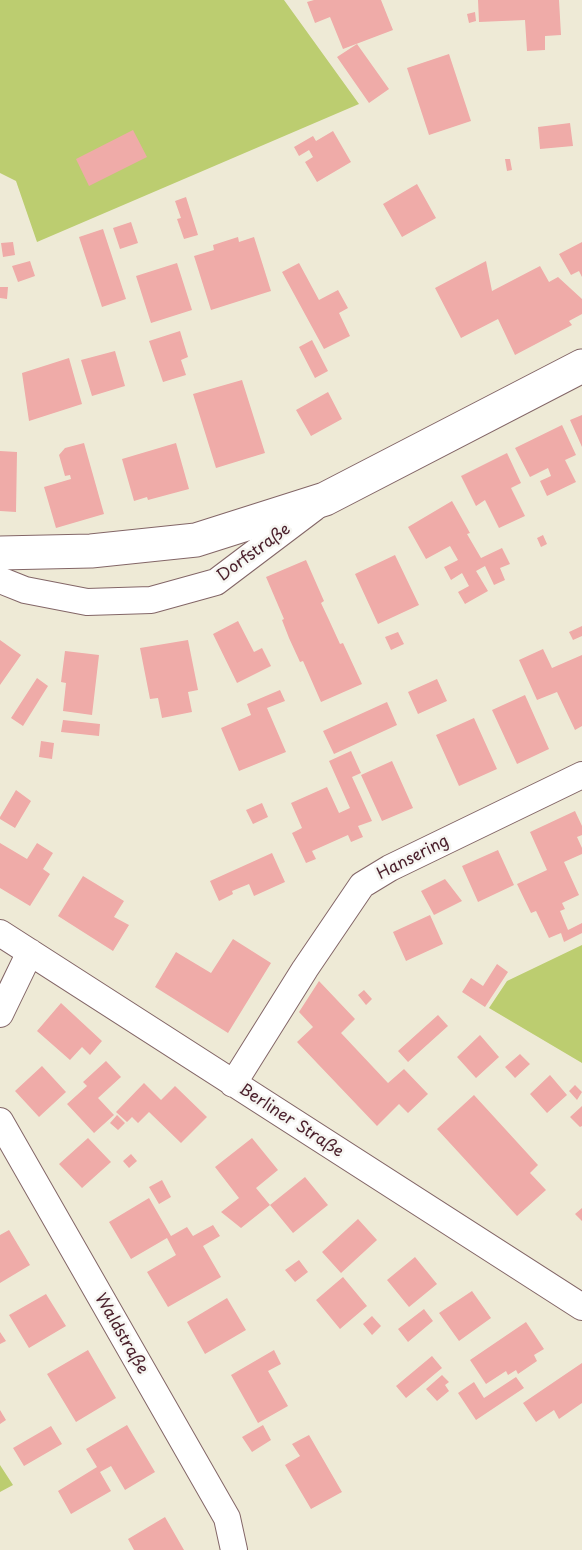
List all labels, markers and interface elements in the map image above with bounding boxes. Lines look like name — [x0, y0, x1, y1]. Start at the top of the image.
street label: Dorfstraße — [214, 520, 294, 586]
street label: Hansering — [374, 832, 452, 884]
street label: Berliner Straße — [235, 1080, 347, 1162]
street label: Waldstraße — [90, 1290, 152, 1378]

